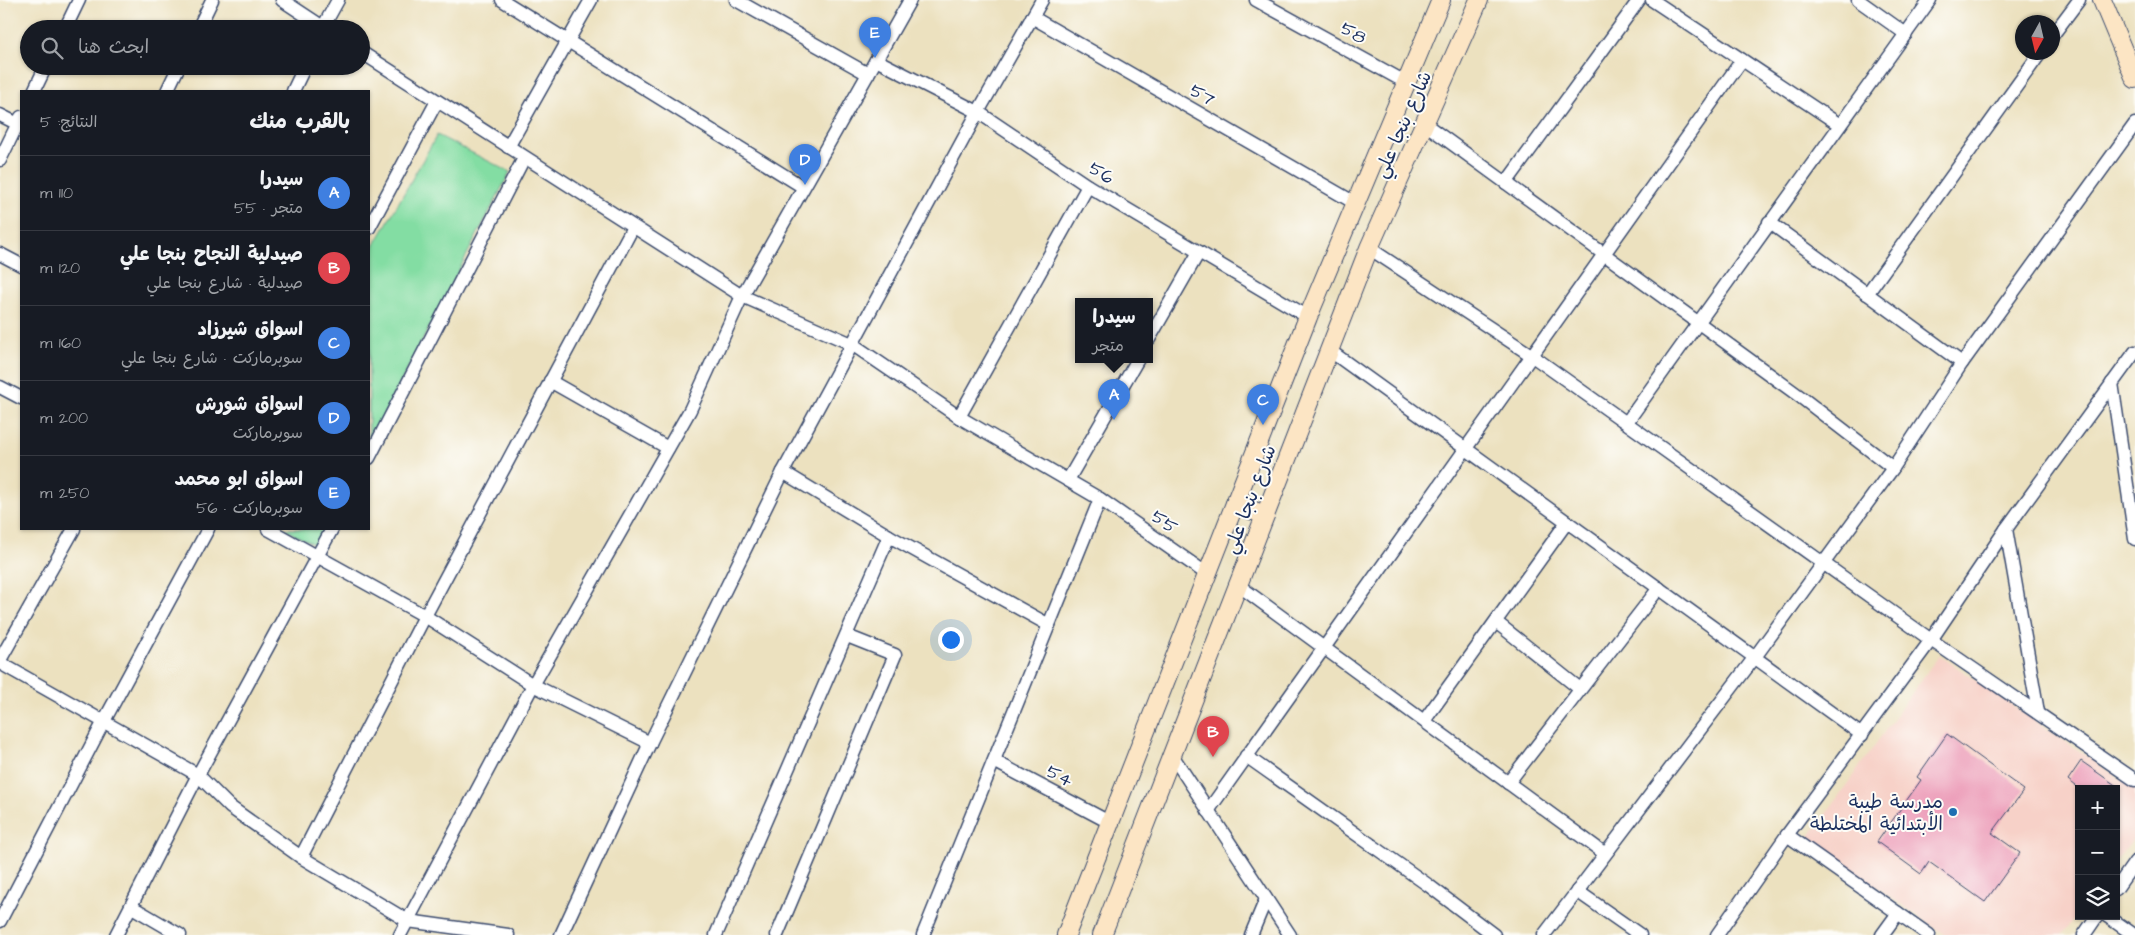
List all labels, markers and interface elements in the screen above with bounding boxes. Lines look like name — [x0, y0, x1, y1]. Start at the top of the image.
street label: 58 — [1335, 15, 1371, 51]
north arrow — [2015, 15, 2060, 60]
pin: E — [859, 17, 891, 58]
search box — [20, 20, 370, 75]
icon: search — [38, 34, 66, 62]
text: ابحث هنا — [78, 34, 149, 61]
street label: شارع بنجا علي — [1368, 67, 1441, 183]
street label: 57 — [1185, 77, 1220, 113]
text: بالقرب منك — [249, 107, 350, 136]
text: النتائج: 5 — [40, 111, 97, 133]
pin: D — [789, 144, 821, 185]
street label: 56 — [1083, 155, 1119, 191]
text: سيدرا — [260, 166, 303, 193]
text: 110 m — [40, 182, 73, 204]
text: A — [329, 182, 339, 204]
text: متجر · 55 — [234, 197, 303, 219]
text: صيدلية النجاح بنجا علي — [120, 241, 303, 268]
text: 120 m — [40, 257, 80, 279]
text: B — [328, 257, 340, 279]
text: صيدلية · شارع بنجا علي — [146, 272, 303, 294]
popup — [1075, 298, 1153, 363]
text: سيدرا — [1092, 304, 1136, 331]
text: اسواق شيرزاد — [198, 316, 303, 343]
text: 160 m — [40, 332, 81, 354]
text: C — [328, 332, 340, 354]
text: متجر — [1092, 335, 1124, 357]
text: سوبرماركت · شارع بنجا علي — [121, 347, 303, 369]
pin: A — [1098, 379, 1130, 420]
pin: C — [1247, 384, 1279, 425]
text: اسواق شورش — [196, 391, 303, 418]
text: 200 m — [40, 407, 88, 429]
text: D — [329, 407, 339, 429]
text: سوبرماركت — [233, 422, 303, 444]
street label: شارع بنجا علي — [1217, 441, 1285, 559]
text: اسواق ابو محمد — [174, 466, 303, 493]
text: 250 m — [40, 482, 89, 504]
text: E — [329, 482, 339, 504]
text: سوبرماركت · 56 — [196, 497, 303, 519]
street label: 55 — [1145, 503, 1183, 541]
your location — [938, 627, 964, 653]
pin: B — [1197, 716, 1229, 757]
street label: 54 — [1041, 758, 1077, 794]
map controls — [2075, 785, 2120, 920]
button: + — [2075, 785, 2120, 830]
place label: مدرسة طيبة الأبتدائية المختلطة — [1810, 789, 1943, 838]
marker: مدرسة طيبة الأبتدائية المختلطة — [1947, 806, 1959, 818]
button: − — [2075, 830, 2120, 875]
button: layers — [2075, 875, 2120, 920]

